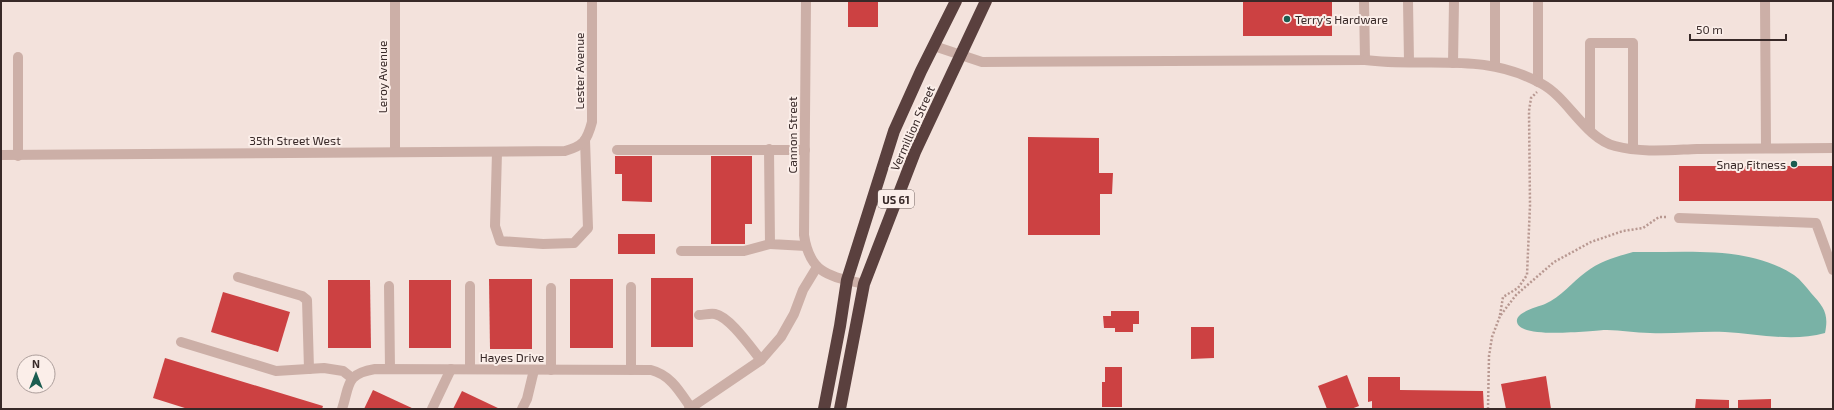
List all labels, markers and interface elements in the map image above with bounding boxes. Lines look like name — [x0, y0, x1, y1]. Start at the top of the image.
place label: Terry's Hardware — [1295, 12, 1388, 26]
marker: Terry's Hardware — [1282, 14, 1292, 24]
scale bar — [1690, 16, 1786, 42]
text: 50 m — [1696, 22, 1723, 36]
street label: Lester Avenue — [572, 33, 586, 109]
street label: Leroy Avenue — [375, 41, 389, 113]
street label: Vermillion Street — [887, 83, 937, 173]
street label: Cannon Street — [785, 96, 799, 174]
street label: 35th Street West — [249, 133, 341, 147]
place label: Snap Fitness — [1716, 157, 1786, 171]
marker: Snap Fitness — [1789, 159, 1799, 169]
road number: US 61 — [878, 190, 914, 208]
street label: Hayes Drive — [480, 350, 544, 364]
north arrow — [16, 354, 56, 394]
text: N — [32, 357, 40, 370]

